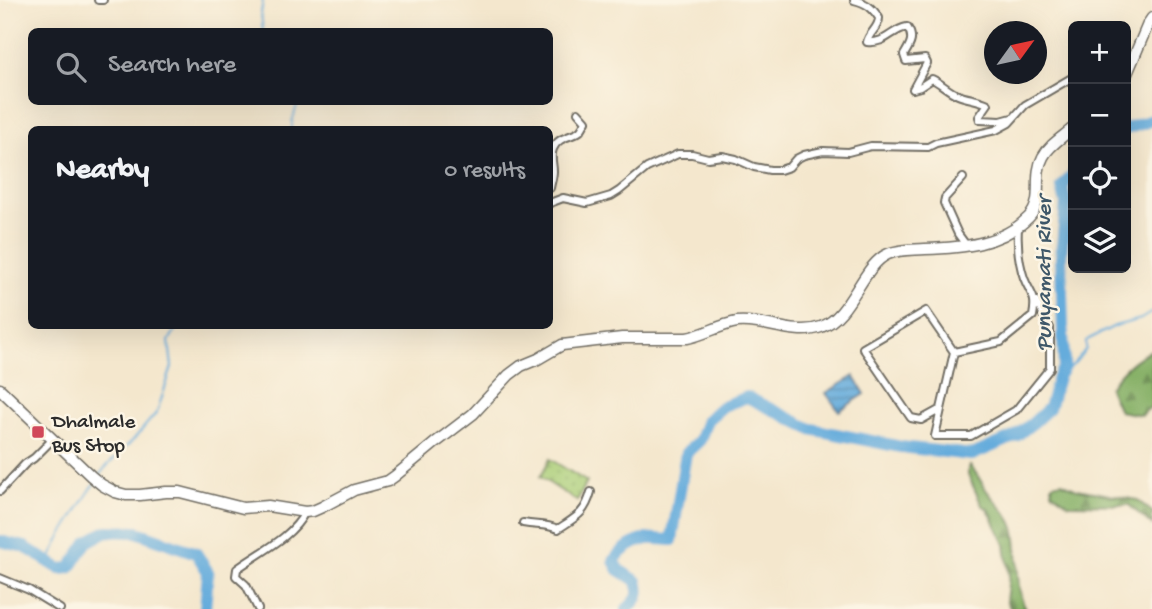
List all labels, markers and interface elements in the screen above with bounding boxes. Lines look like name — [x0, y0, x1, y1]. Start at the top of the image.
north arrow — [984, 21, 1047, 84]
map controls — [1068, 21, 1131, 273]
button: + — [1068, 21, 1131, 84]
search box — [28, 28, 553, 105]
icon: search — [52, 48, 90, 86]
text: Search here — [108, 51, 236, 82]
button: − — [1068, 84, 1131, 147]
button: locate — [1068, 147, 1131, 210]
text: Nearby — [56, 154, 149, 189]
text: 0 results — [444, 158, 525, 185]
water label: Punyamati River — [1032, 192, 1059, 351]
button: layers — [1068, 210, 1131, 273]
place label: Dhalmale Bus Stop — [50, 411, 136, 460]
marker: Dhalmale Bus Stop — [30, 424, 46, 440]

